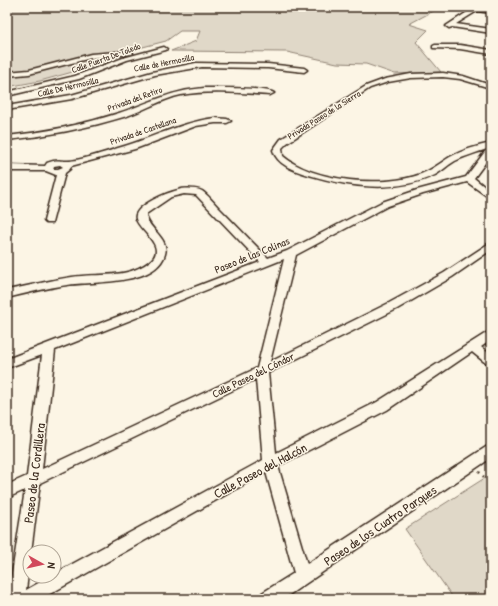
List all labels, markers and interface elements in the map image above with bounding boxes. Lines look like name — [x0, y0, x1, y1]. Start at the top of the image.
street label: Calle Puerta De Toledo — [70, 40, 142, 76]
street label: Calle de Hermosilla — [133, 51, 196, 75]
street label: Calle De Hermosilla — [37, 74, 100, 100]
street label: Privada del Retiro — [106, 83, 164, 114]
street label: Privada Paseo de la Sierra — [285, 87, 363, 142]
street label: Privada de Castellana — [109, 114, 178, 148]
street label: Paseo de las Colinas — [212, 234, 292, 276]
street label: Calle Paseo del Cóndor — [210, 349, 297, 401]
street label: Paseo de la Cordillera — [19, 422, 49, 524]
street label: Calle Paseo del Halcón — [210, 438, 310, 502]
street label: Paseo de los Cuatro Parques — [320, 480, 440, 570]
north arrow — [22, 544, 62, 584]
text: N — [45, 562, 59, 569]

